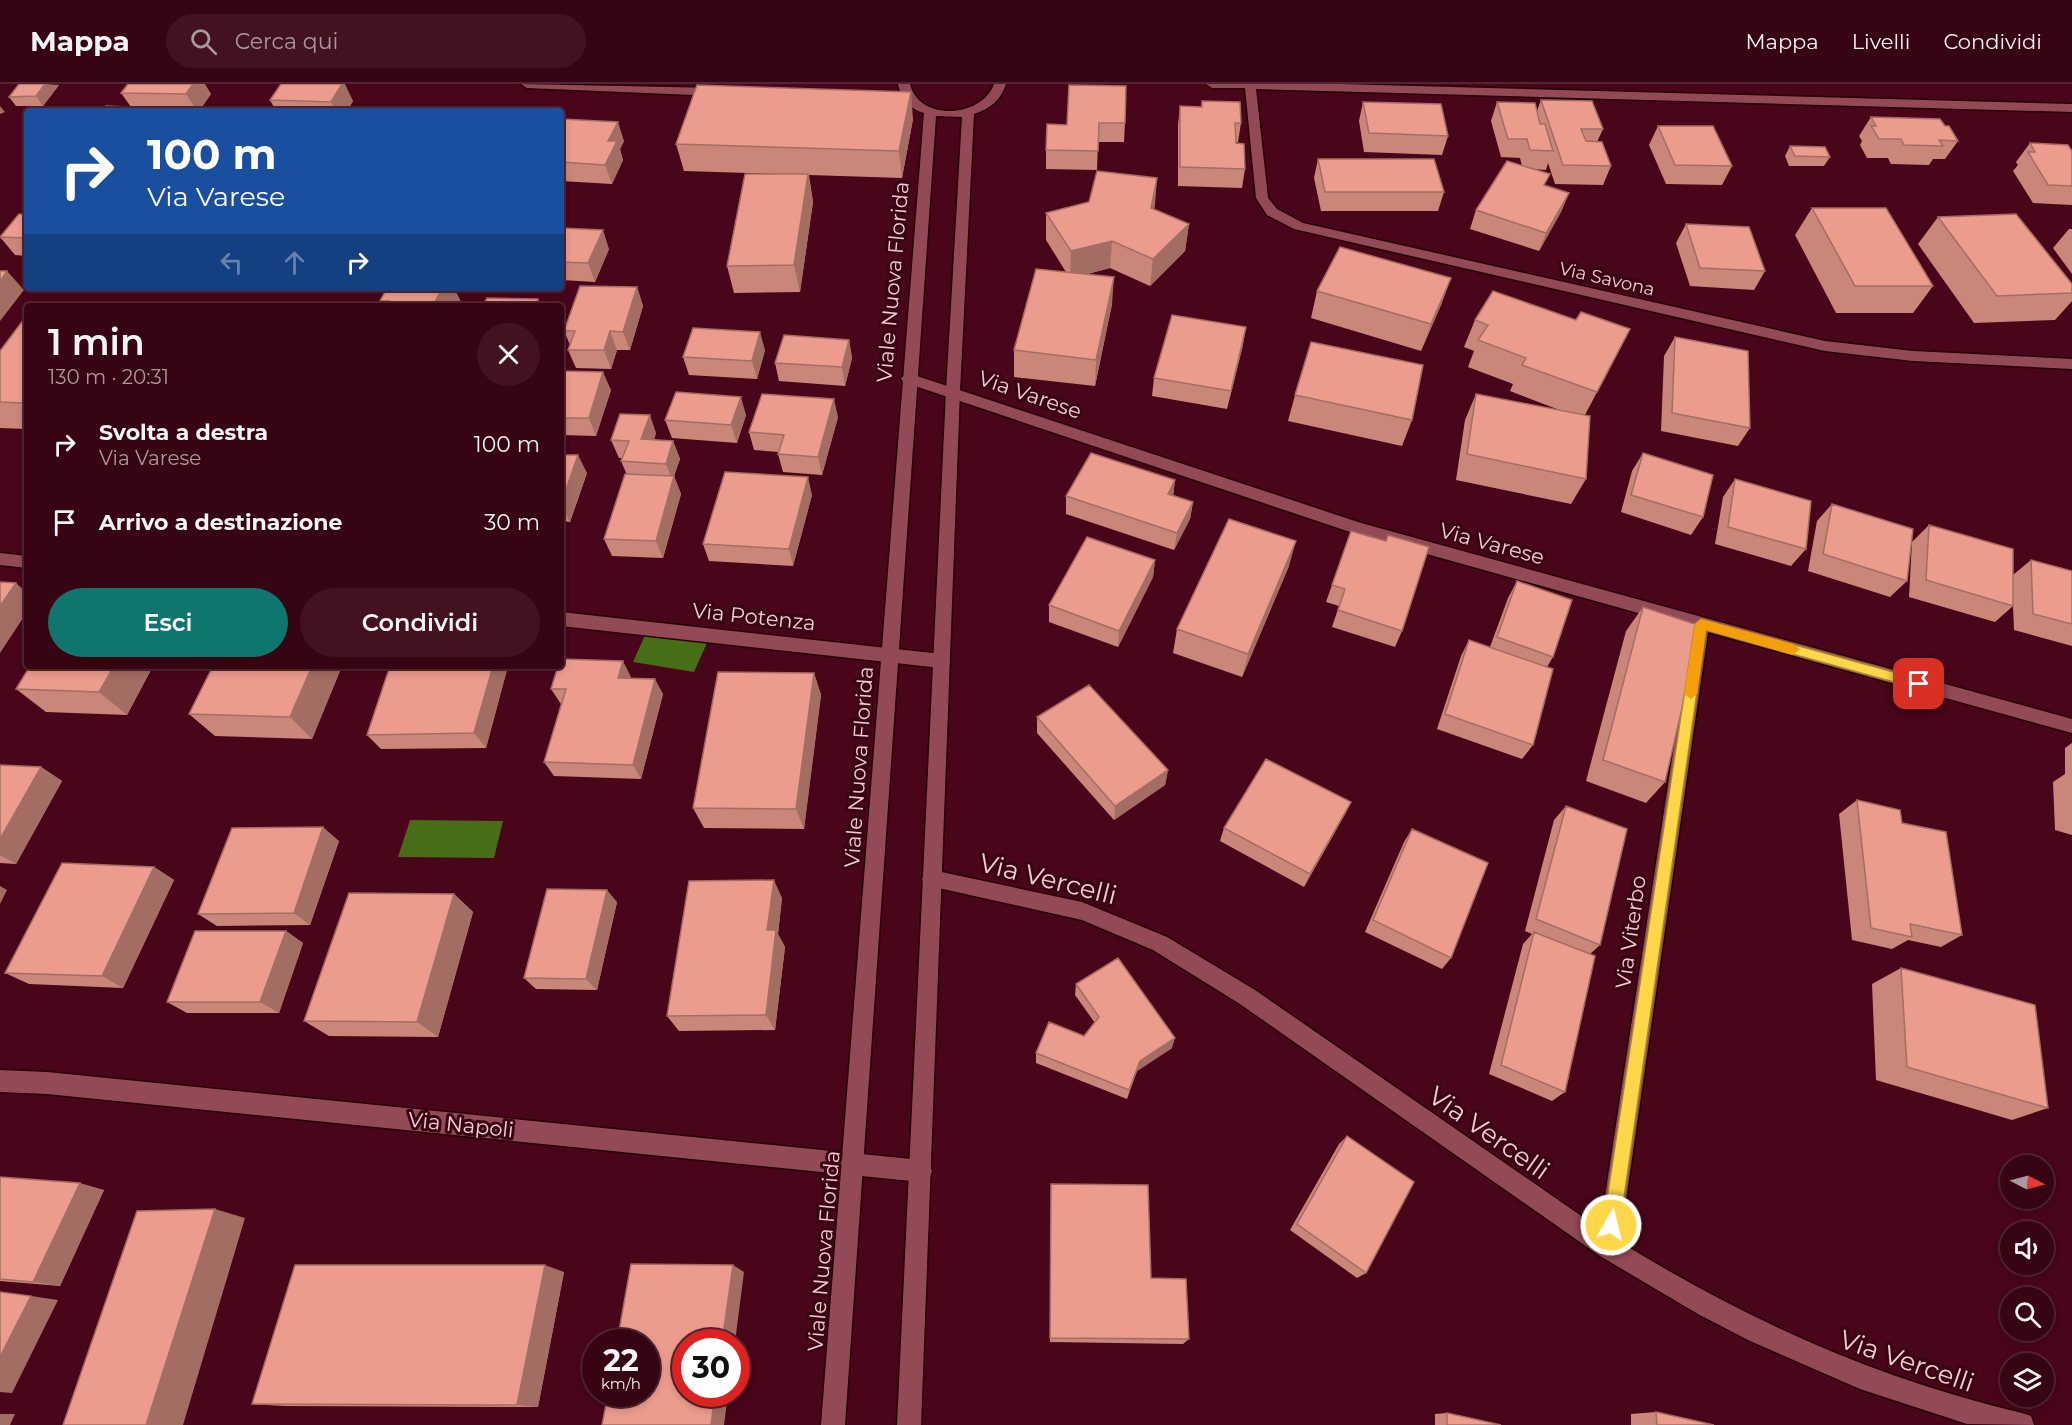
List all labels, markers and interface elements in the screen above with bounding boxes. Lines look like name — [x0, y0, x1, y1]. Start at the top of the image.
search box — [166, 14, 586, 68]
text: Mappa — [30, 24, 130, 58]
icon: search — [187, 25, 220, 58]
text: Cerca qui — [235, 28, 338, 55]
text: Mappa — [1745, 29, 1819, 54]
text: Livelli — [1852, 29, 1910, 54]
text: Condividi — [1943, 29, 2042, 54]
text: 100 m — [147, 128, 276, 180]
icon: right — [48, 132, 126, 210]
text: Via Varese — [147, 180, 285, 213]
street label: Viale Nuova Florida — [871, 180, 914, 384]
icon: left — [215, 246, 248, 279]
icon: ahead — [278, 246, 311, 279]
icon: right — [341, 246, 374, 279]
street label: Via Savona — [1557, 257, 1657, 301]
text: 1 min — [48, 320, 145, 364]
button: close — [477, 323, 540, 386]
text: 130 m · 20:31 — [48, 365, 169, 389]
street label: Via Varese — [975, 365, 1085, 424]
text: Svolta a destra — [99, 419, 268, 446]
icon: right — [48, 428, 81, 461]
text: 100 m — [474, 431, 540, 458]
text: Via Varese — [99, 446, 201, 470]
icon: arrive — [48, 506, 81, 539]
text: Arrivo a destinazione — [99, 509, 342, 536]
text: 30 m — [484, 509, 540, 536]
street label: Via Varese — [1437, 518, 1547, 570]
button: Esci — [48, 588, 288, 657]
button: Condividi — [300, 588, 540, 657]
street label: Via Potenza — [691, 598, 817, 635]
pin — [1893, 658, 1944, 709]
street label: Viale Nuova Florida — [839, 665, 878, 868]
icon: arrive — [1902, 667, 1935, 700]
street label: Via Vercelli — [976, 846, 1120, 912]
street label: Via Viterbo — [1610, 874, 1651, 990]
street label: Via Vercelli — [1422, 1080, 1556, 1186]
street label: Via Napoli — [407, 1107, 515, 1142]
street label: Viale Nuova Florida — [802, 1149, 845, 1353]
north arrow — [2000, 1155, 2054, 1209]
map controls — [2000, 1155, 2054, 1407]
position arrow — [1579, 1193, 1643, 1257]
button: sound — [2000, 1221, 2054, 1275]
button: search — [2000, 1287, 2054, 1341]
street label: Via Vercelli — [1835, 1323, 1979, 1399]
speed limit sign: 30 — [672, 1329, 750, 1407]
text: 22 — [603, 1342, 639, 1379]
button: layers — [2000, 1353, 2054, 1407]
text: km/h — [601, 1374, 641, 1393]

